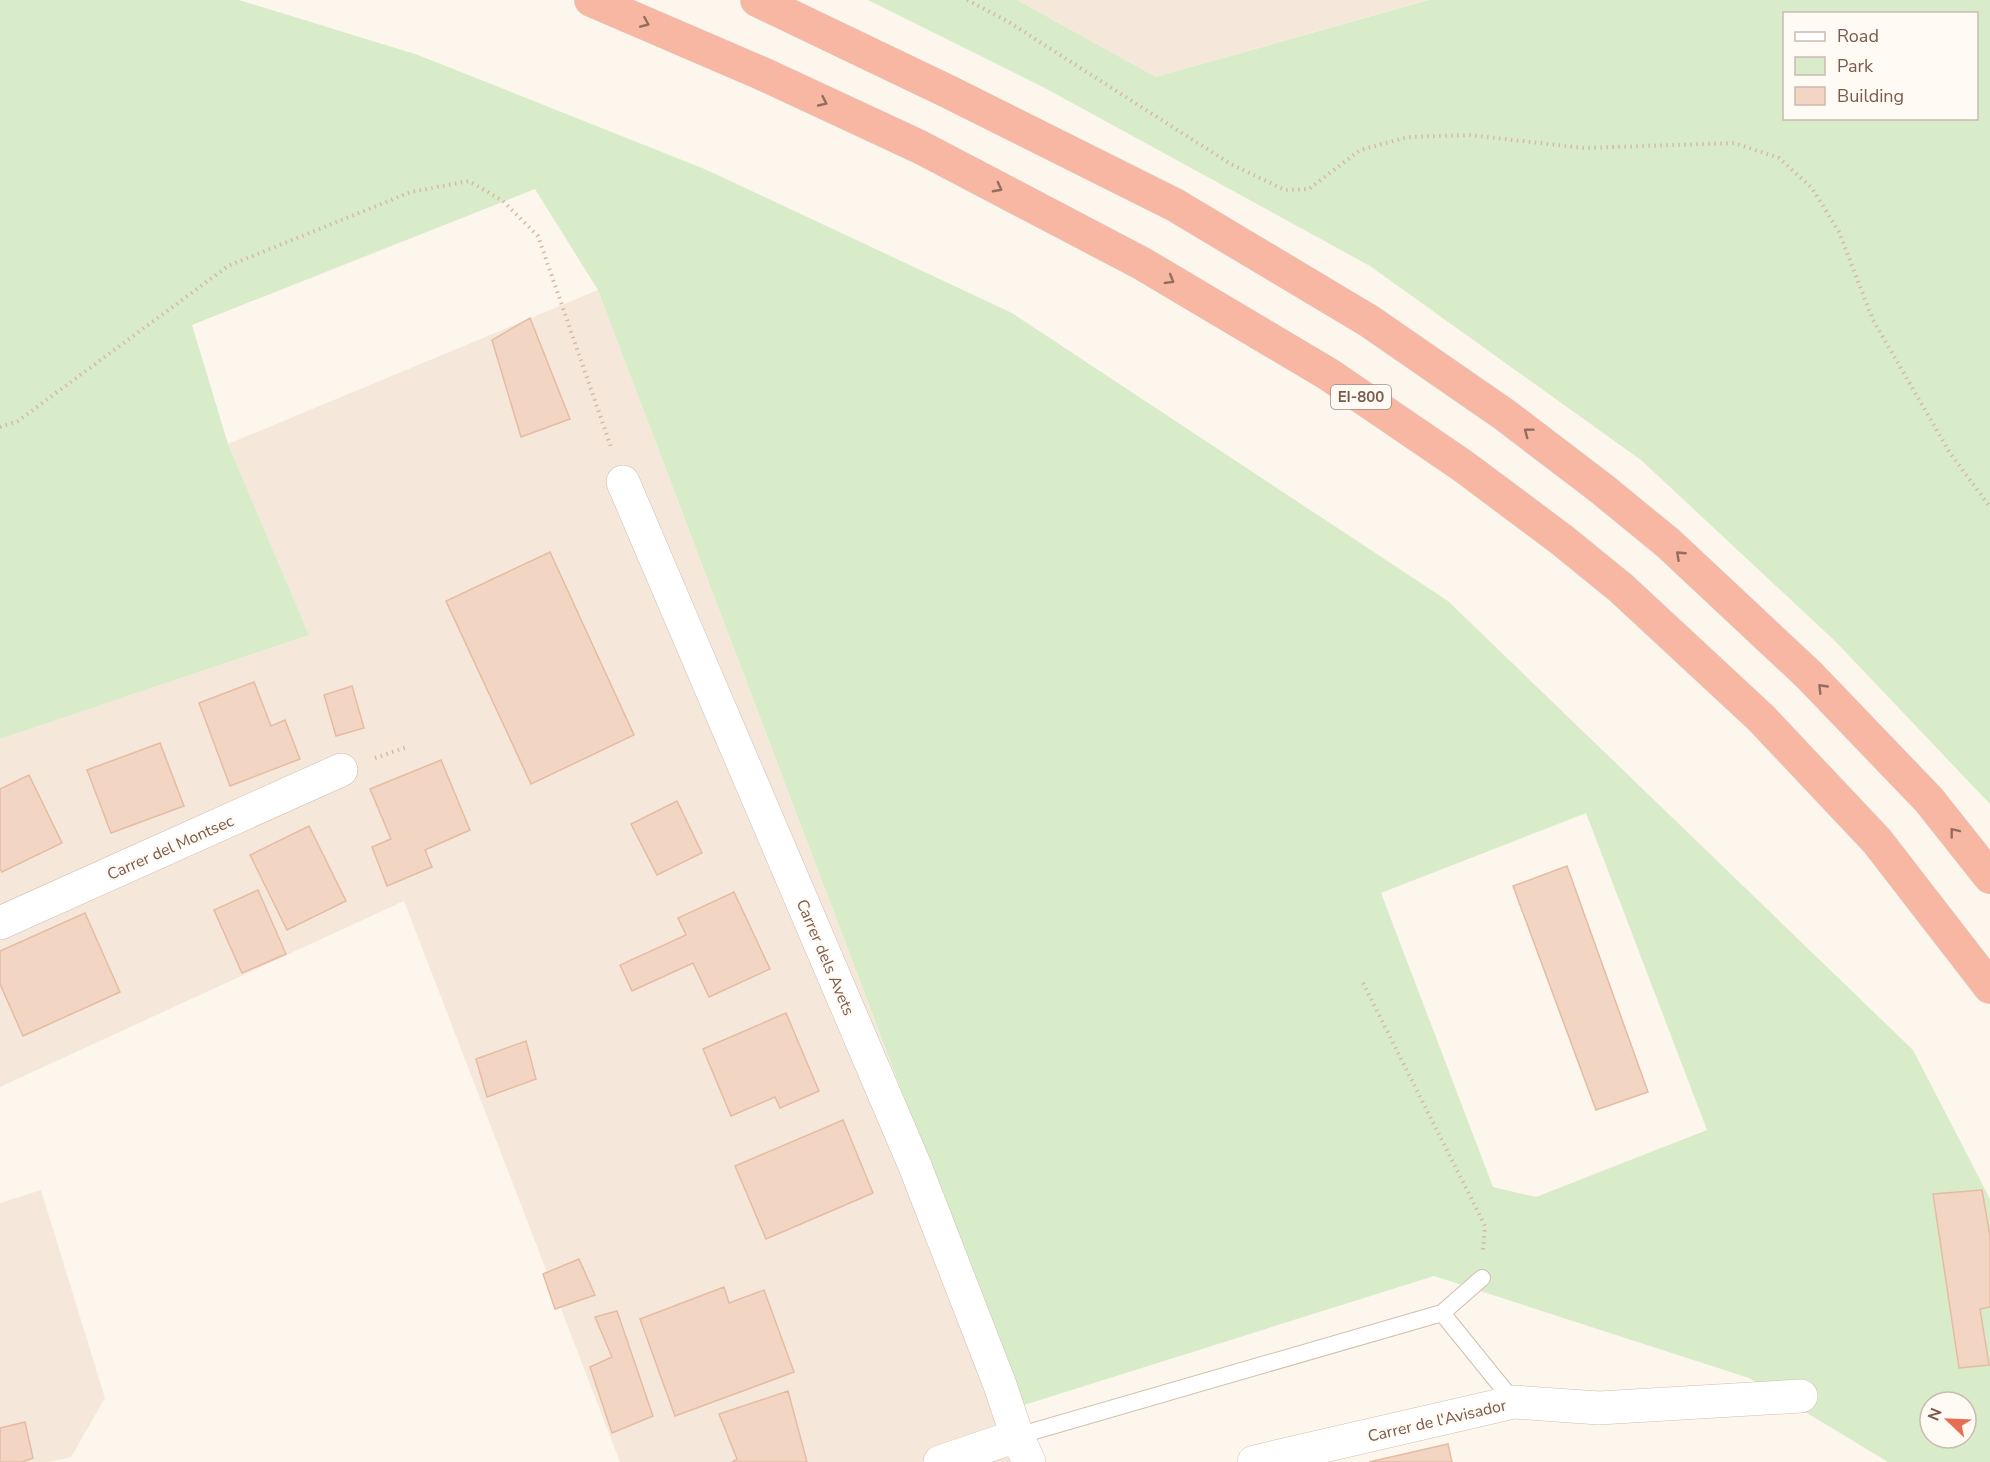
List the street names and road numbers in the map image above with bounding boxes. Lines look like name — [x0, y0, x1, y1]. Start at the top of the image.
road number: EI-800 — [1331, 385, 1391, 409]
street label: Carrer del Montsec — [104, 810, 238, 886]
street label: Carrer dels Avets — [791, 896, 859, 1019]
street label: Carrer de l'Avisador — [1366, 1394, 1509, 1448]

